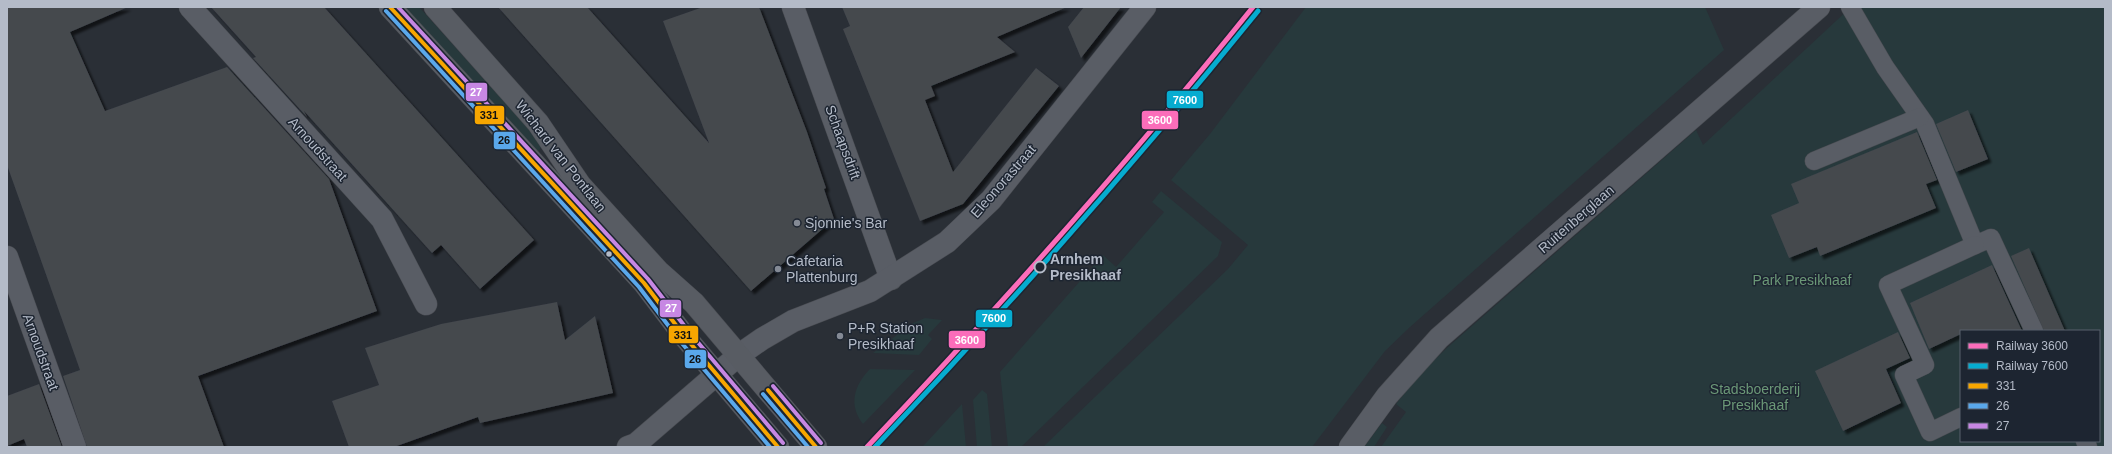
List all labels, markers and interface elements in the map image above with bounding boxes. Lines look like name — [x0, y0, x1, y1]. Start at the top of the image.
line badge: 27 — [465, 82, 488, 102]
text: 27 — [470, 86, 482, 98]
line badge: 7600 — [1166, 90, 1204, 109]
text: 7600 — [1173, 94, 1197, 106]
street label: Wichard van Pontlaan — [513, 97, 609, 215]
street label: Schaapsdrift — [822, 103, 864, 181]
line badge: 331 — [474, 105, 505, 125]
text: 331 — [480, 109, 498, 121]
line badge: 3600 — [1141, 110, 1179, 130]
street label: Arnoudstraat — [285, 114, 351, 184]
text: 3600 — [1148, 114, 1172, 126]
line badge: 26 — [493, 131, 516, 150]
text: 26 — [498, 134, 510, 146]
street label: Eleonorastraat — [967, 141, 1039, 221]
street label: Ruitenberglaan — [1535, 182, 1617, 256]
place label: Sjonnie's Bar — [805, 215, 887, 231]
marker: Sjonnie's Bar — [792, 218, 802, 228]
unlabelled marker — [604, 249, 614, 259]
place label: Arnhem Presikhaaf — [1050, 251, 1121, 283]
place label: Cafetaria Plattenburg — [786, 253, 858, 285]
marker: Arnhem Presikhaaf — [1033, 260, 1047, 274]
marker: Cafetaria Plattenburg — [773, 264, 783, 274]
park label: Park Presikhaaf — [1753, 272, 1852, 288]
line badge: 27 — [659, 299, 682, 318]
text: 27 — [665, 302, 677, 314]
line badge: 7600 — [975, 309, 1013, 328]
street label: Arnoudstraat — [20, 312, 62, 392]
text: 7600 — [982, 312, 1006, 324]
place label: P+R Station Presikhaaf — [848, 320, 923, 352]
line badge: 331 — [668, 325, 699, 344]
text: 331 — [674, 329, 692, 341]
line badge: 3600 — [948, 330, 986, 349]
legend — [1960, 330, 2100, 442]
marker: P+R Station Presikhaaf — [835, 331, 845, 341]
text: 3600 — [955, 334, 979, 346]
text: Railway 3600 — [1996, 339, 2068, 353]
line badge: 26 — [684, 349, 707, 369]
text: 26 — [689, 353, 701, 365]
text: Railway 7600 — [1996, 359, 2068, 373]
text: 331 — [1996, 379, 2016, 393]
park label: Stadsboerderij Presikhaaf — [1710, 381, 1800, 413]
text: 26 — [1996, 399, 2010, 413]
text: 27 — [1996, 419, 2010, 433]

